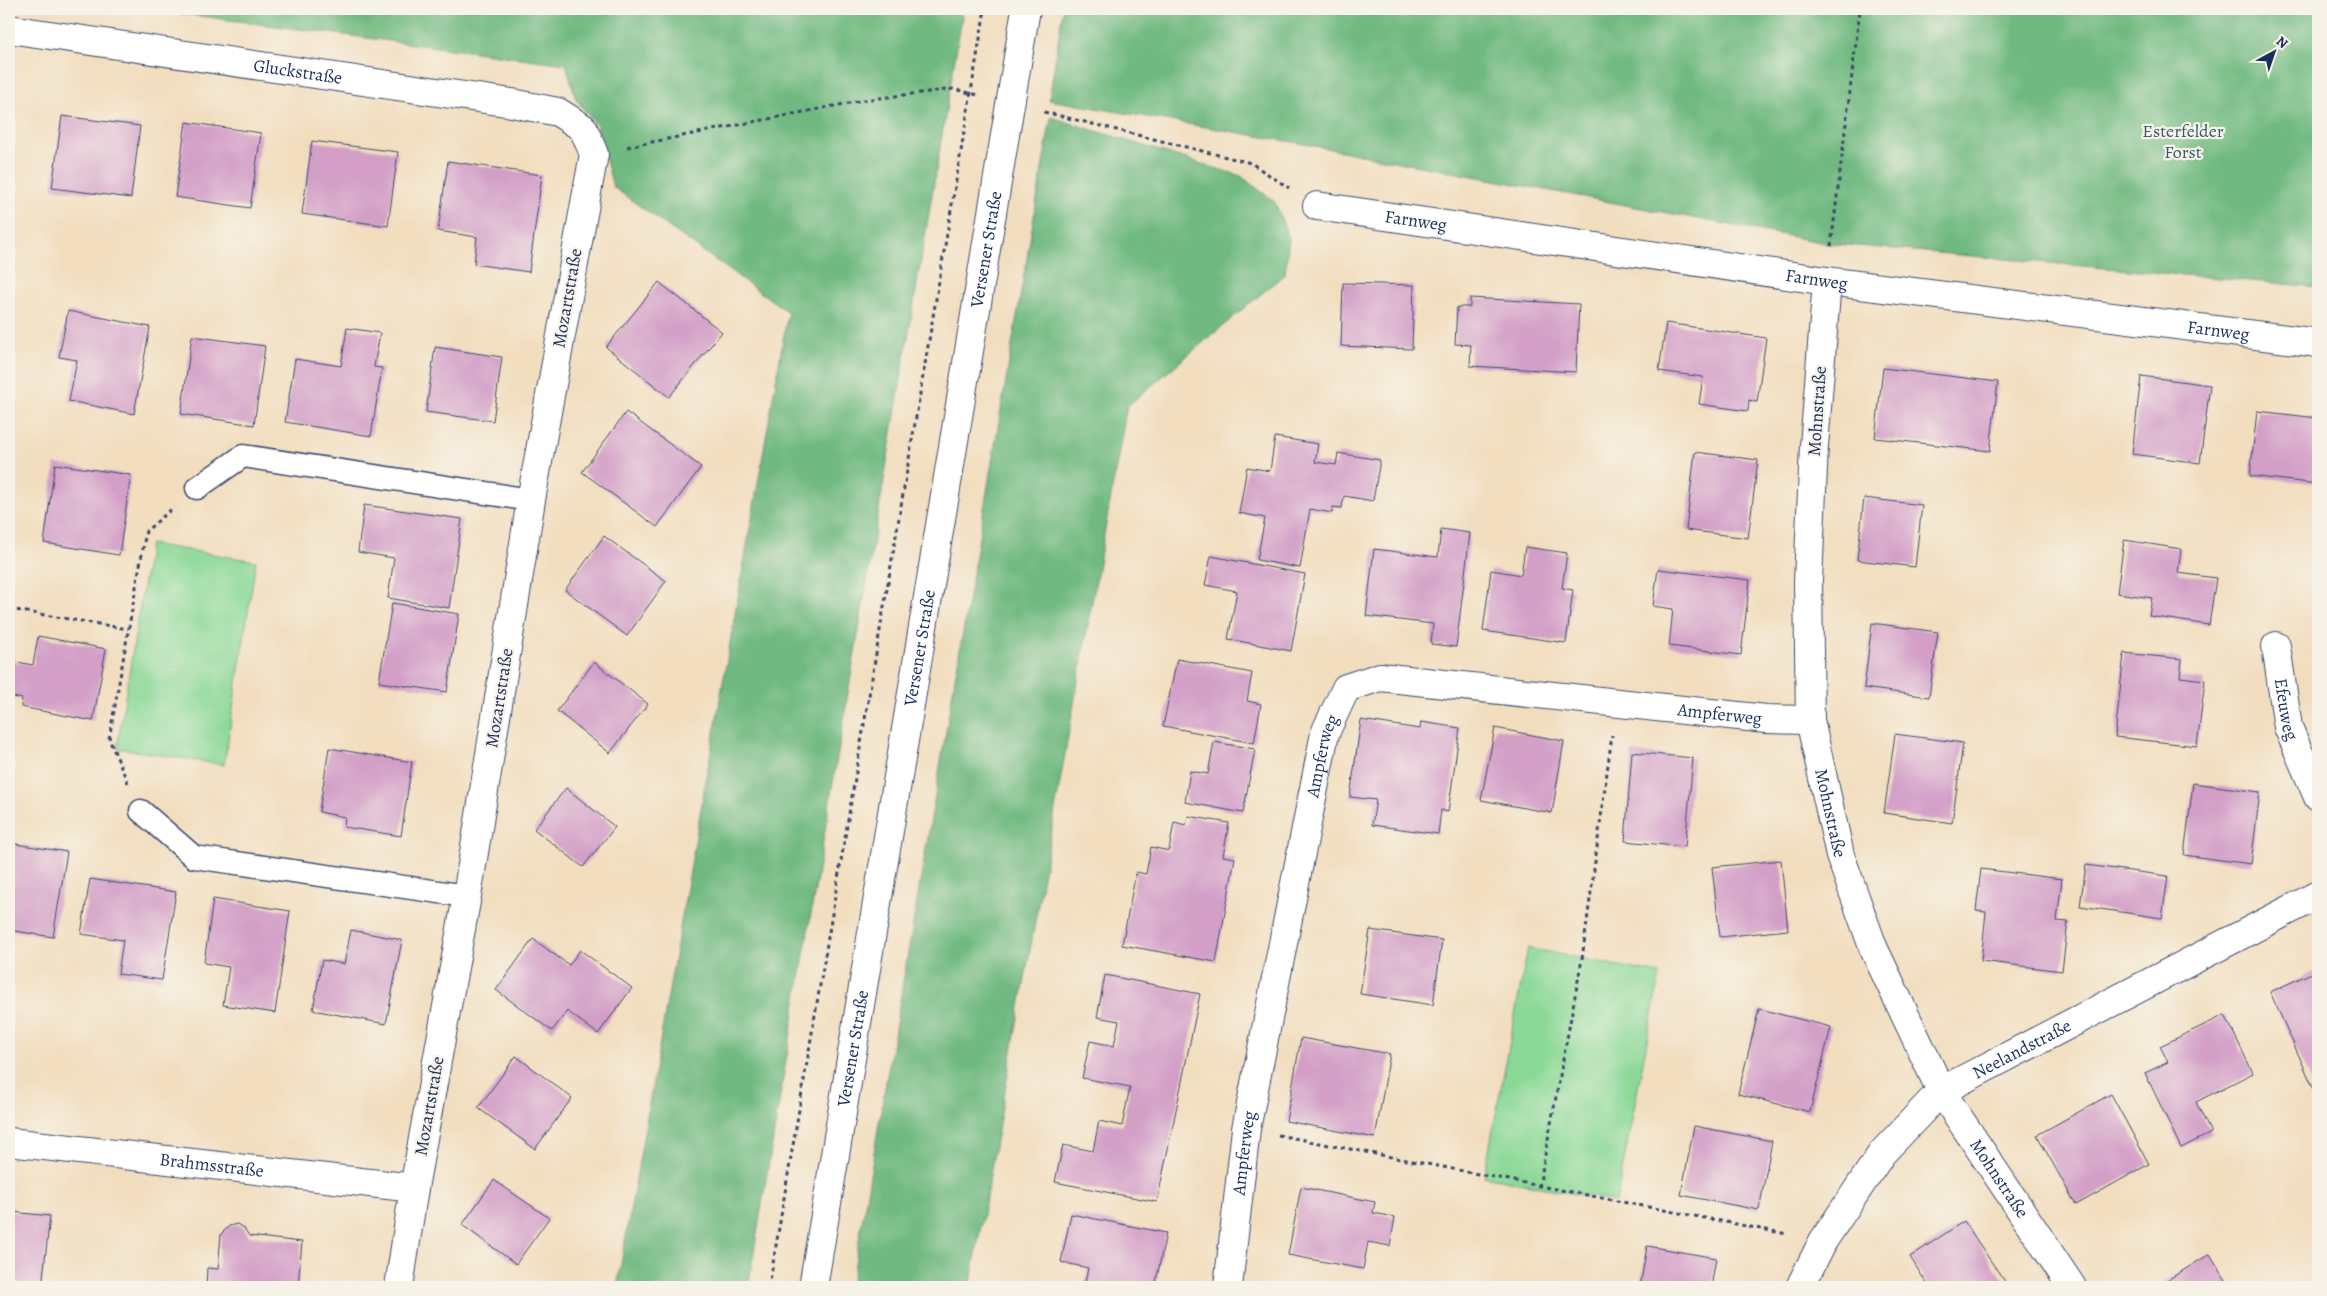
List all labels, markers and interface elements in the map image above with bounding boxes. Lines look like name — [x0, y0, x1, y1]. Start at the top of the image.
north arrow — [2250, 28, 2300, 78]
text: N — [2272, 32, 2292, 53]
street label: Gluckstraße — [252, 53, 344, 90]
park label: Esterfelder Forst — [2142, 119, 2224, 164]
street label: Versener Straße — [964, 189, 1007, 310]
street label: Farnweg — [1383, 204, 1449, 237]
street label: Mozartstraße — [546, 247, 588, 349]
street label: Farnweg — [1784, 263, 1849, 296]
street label: Farnweg — [2186, 315, 2251, 346]
street label: Mohnstraße — [1802, 365, 1832, 457]
street label: Versener Straße — [898, 588, 941, 709]
street label: Mozartstraße — [479, 647, 519, 749]
street label: Efeuweg — [2269, 676, 2304, 744]
street label: Ampferweg — [1675, 697, 1763, 730]
street label: Ampferweg — [1300, 710, 1344, 800]
street label: Mohnstraße — [1809, 766, 1852, 860]
street label: Versener Straße — [831, 988, 874, 1109]
street label: Neelandstraße — [1968, 1013, 2075, 1085]
street label: Mozartstraße — [408, 1055, 450, 1157]
street label: Ampferweg — [1226, 1109, 1261, 1197]
street label: Mohnstraße — [1964, 1134, 2034, 1223]
street label: Brahmsstraße — [158, 1147, 265, 1183]

